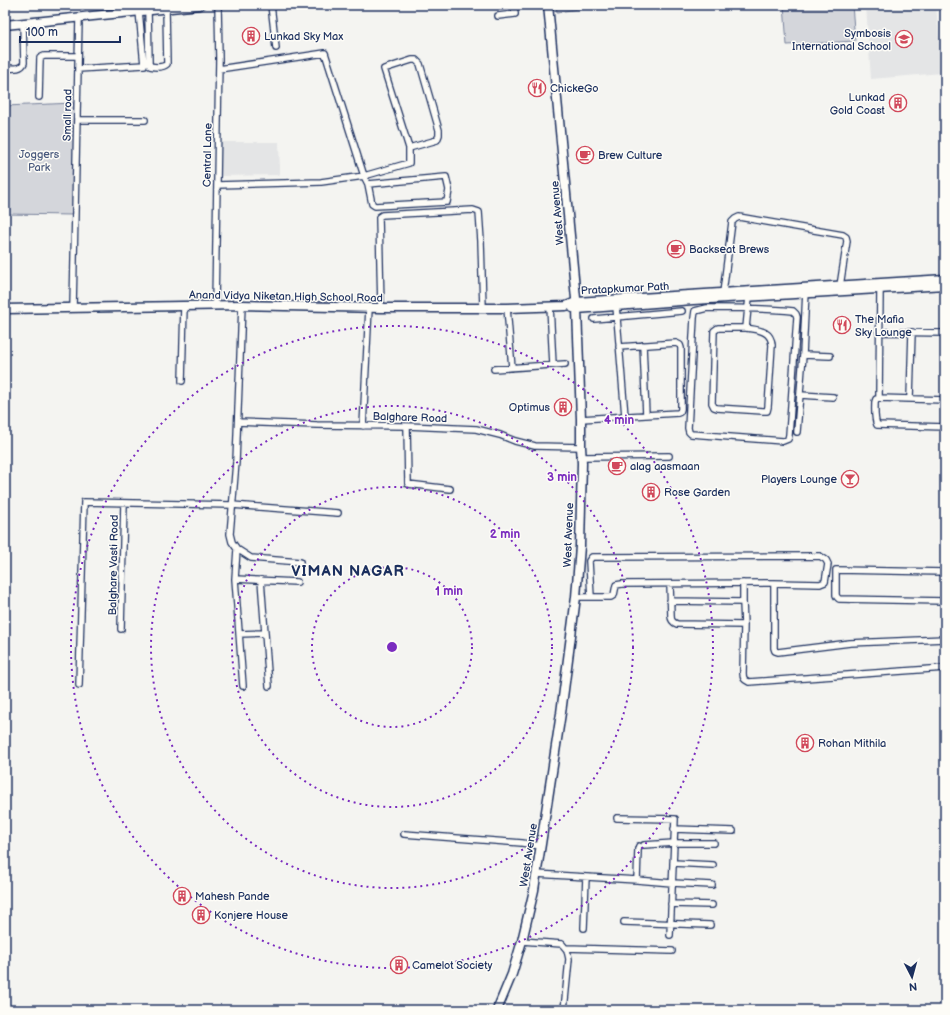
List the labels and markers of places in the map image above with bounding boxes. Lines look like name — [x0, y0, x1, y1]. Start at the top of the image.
building icon: Lunkad Sky Max — [241, 26, 261, 46]
place label: Symbosis International School — [792, 27, 892, 53]
school or university icon: Symbosis International School — [894, 29, 914, 49]
place label: Lunkad Sky Max — [264, 30, 344, 43]
restaurant icon: ChickeGo — [527, 78, 547, 98]
place label: ChickeGo — [550, 82, 599, 95]
place label: Lunkad Gold Coast — [830, 91, 886, 117]
building icon: Lunkad Gold Coast — [888, 93, 908, 113]
cafe icon: Brew Culture — [575, 145, 595, 165]
place label: Brew Culture — [598, 149, 663, 162]
cafe icon: Backseat Brews — [666, 239, 686, 259]
place label: Backseat Brews — [689, 243, 770, 256]
place label: The Mafia Sky Lounge — [855, 313, 912, 339]
restaurant icon: The Mafia Sky Lounge — [832, 315, 852, 335]
building icon: Optimus — [553, 397, 573, 417]
place label: Optimus — [509, 401, 551, 414]
cafe icon: alag aasmaan — [607, 456, 627, 476]
place label: alag aasmaan — [630, 460, 700, 473]
bar icon: Players Lounge — [840, 469, 860, 489]
place label: Players Lounge — [761, 473, 837, 486]
building icon: Rose Garden — [641, 482, 661, 502]
place label: Rose Garden — [664, 486, 730, 499]
centre of rings — [385, 640, 399, 654]
building icon: Rohan Mithila — [795, 733, 815, 753]
place label: Rohan Mithila — [818, 737, 886, 750]
building icon: Mahesh Pande — [172, 886, 192, 906]
place label: Mahesh Pande — [195, 890, 270, 903]
building icon: Konjere House — [191, 905, 211, 925]
place label: Konjere House — [214, 909, 289, 922]
building icon: Camelot Society — [389, 955, 409, 975]
place label: Camelot Society — [412, 959, 493, 972]

